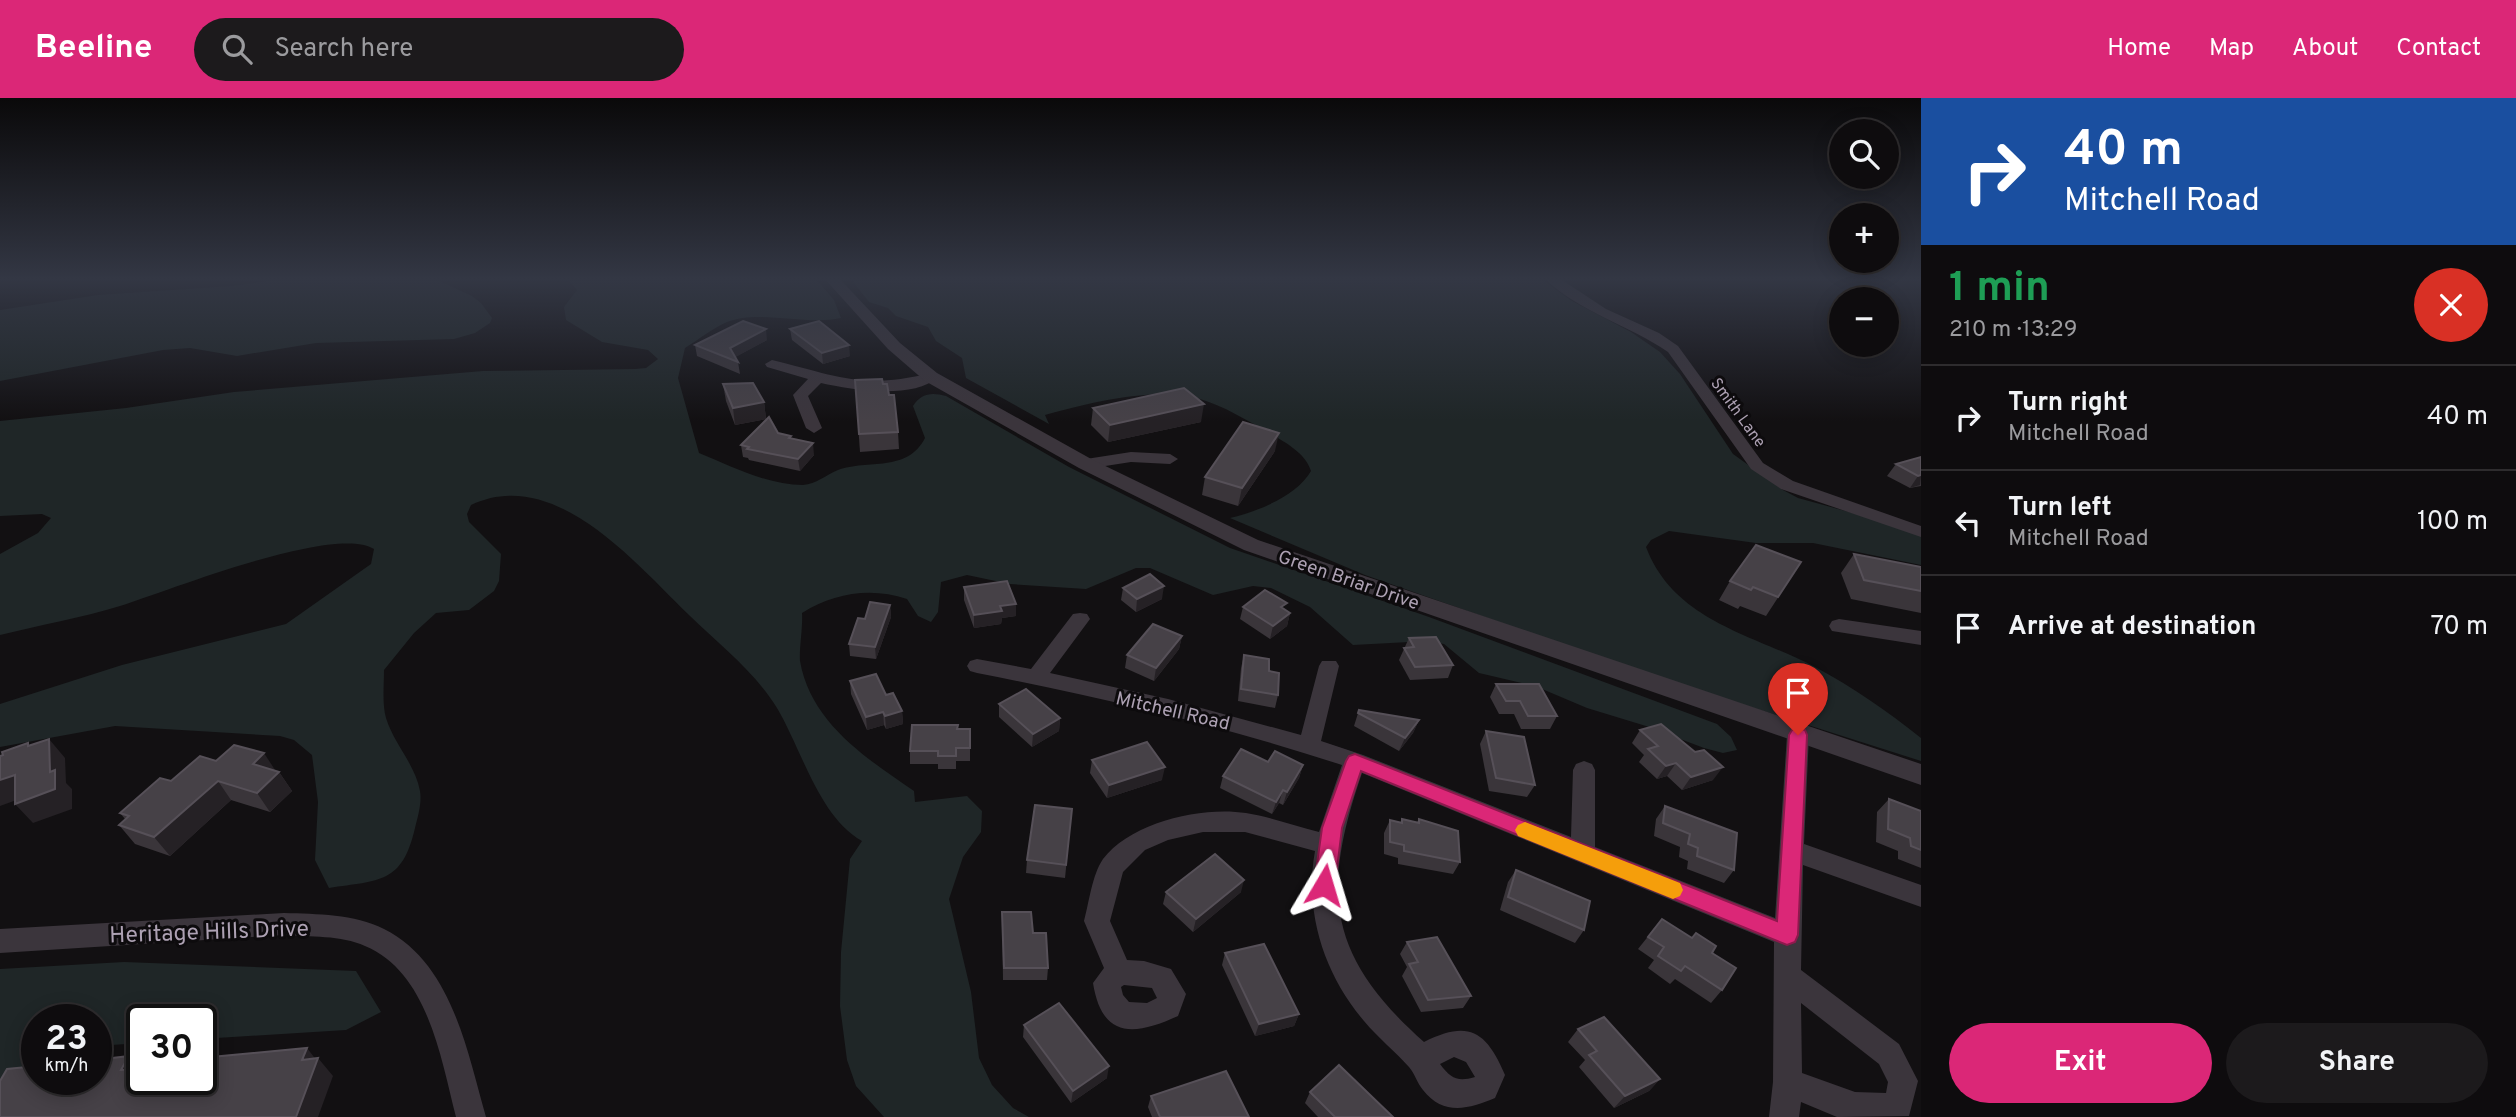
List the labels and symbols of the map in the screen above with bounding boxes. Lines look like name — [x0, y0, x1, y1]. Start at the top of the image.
street label: Smith Lane — [1705, 374, 1769, 452]
street label: Green Briar Drive — [1275, 545, 1422, 616]
pin — [1768, 663, 1828, 735]
street label: Mitchell Road — [1113, 687, 1232, 737]
position arrow — [1287, 848, 1361, 922]
street label: Heritage Hills Drive — [109, 916, 309, 951]
speed limit sign: 30 — [126, 1004, 217, 1095]

